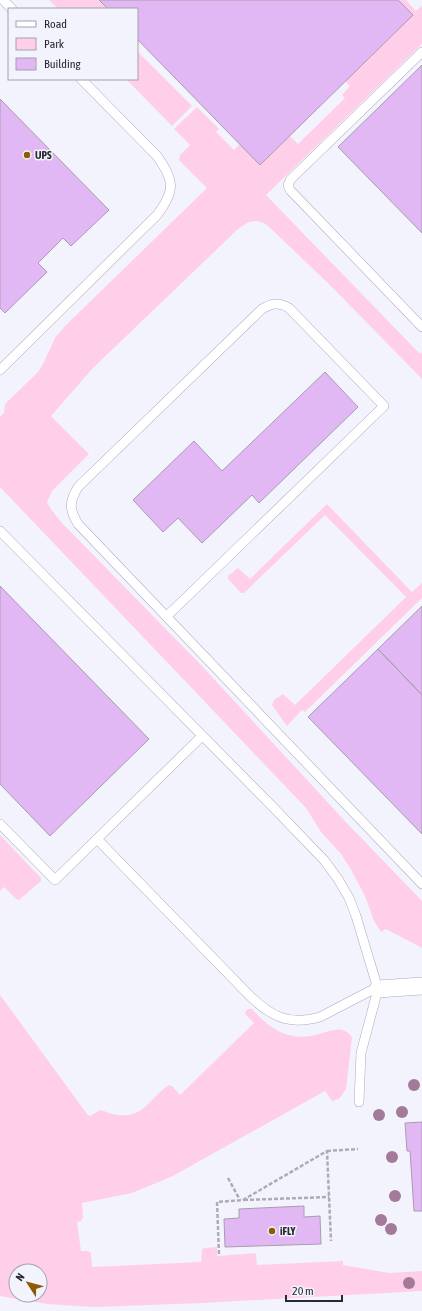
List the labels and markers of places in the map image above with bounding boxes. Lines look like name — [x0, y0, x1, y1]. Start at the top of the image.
place label: UPS — [35, 149, 52, 161]
marker: UPS — [22, 150, 32, 160]
place label: iFLY — [280, 1225, 295, 1237]
marker: iFLY — [267, 1226, 277, 1236]

